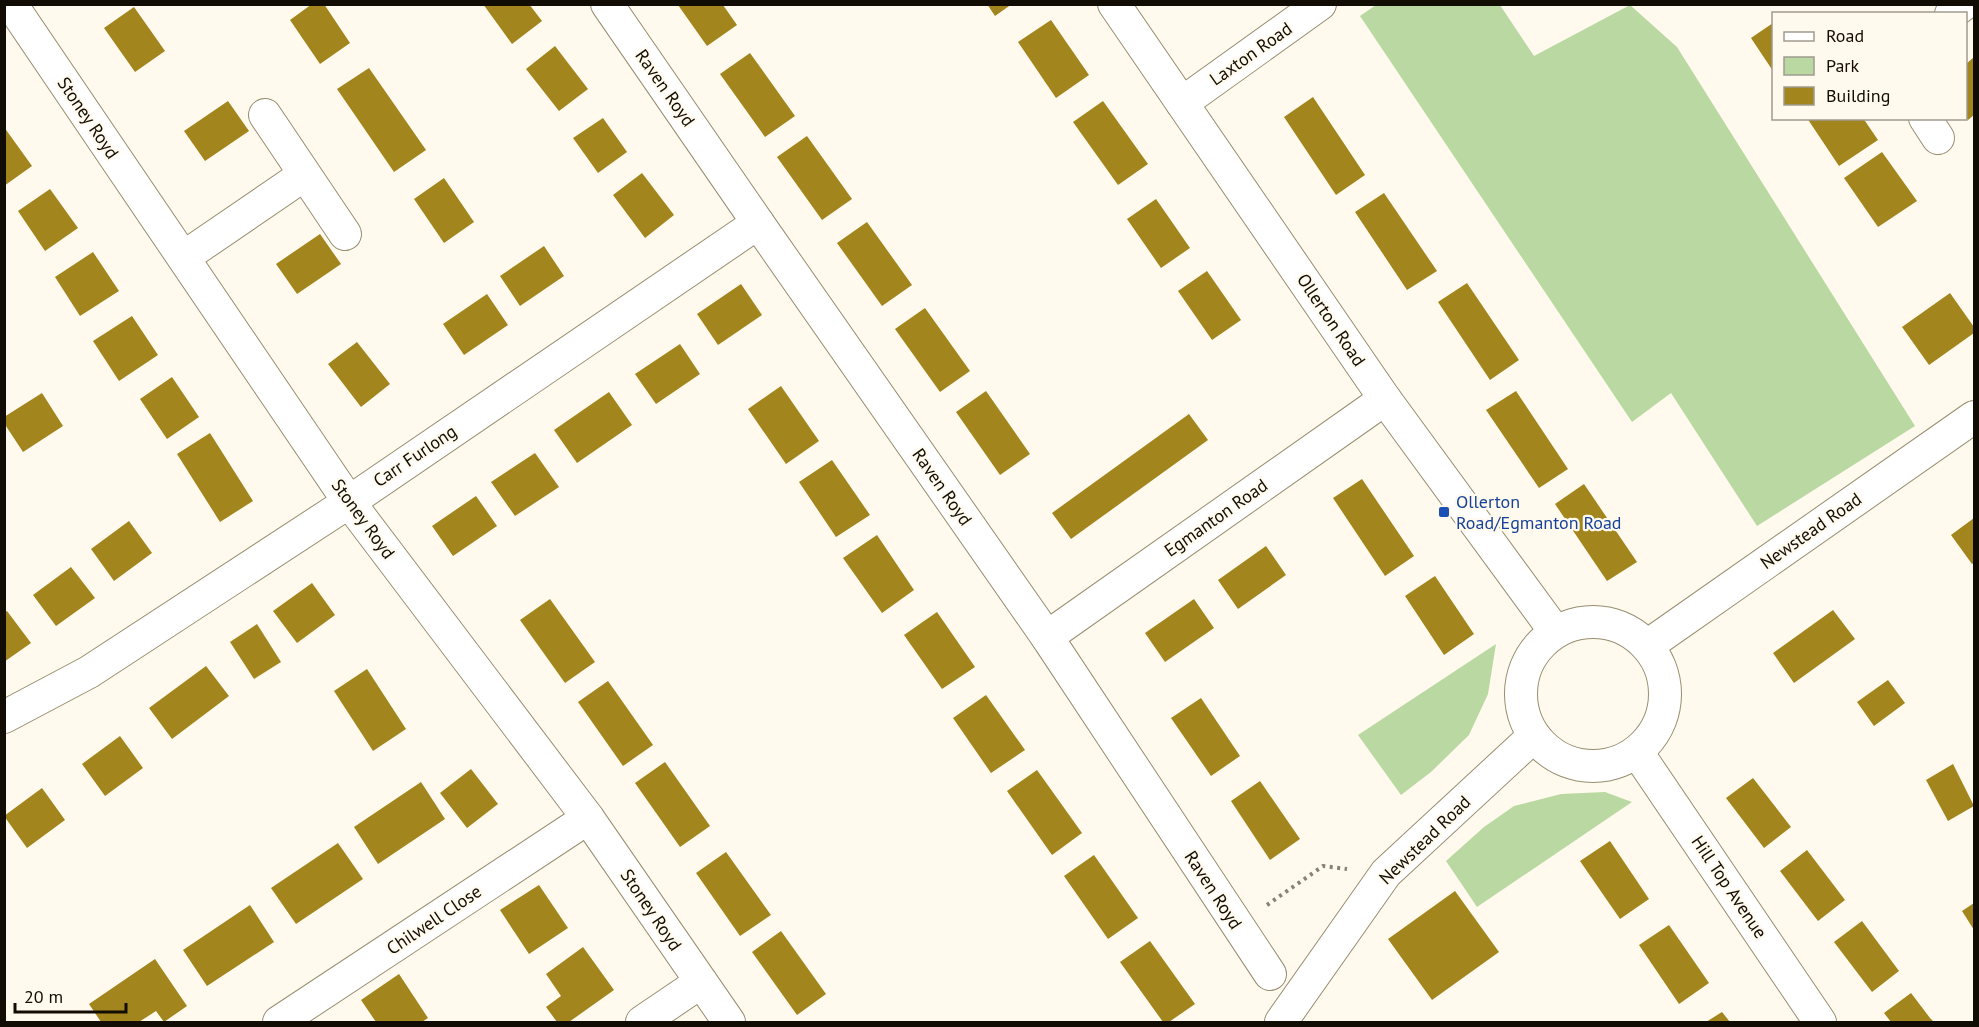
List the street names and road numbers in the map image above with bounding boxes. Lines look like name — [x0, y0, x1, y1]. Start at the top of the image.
street label: Laxton Road — [1205, 17, 1296, 90]
street label: Raven Royd — [630, 45, 700, 131]
street label: Stoney Royd — [53, 72, 124, 163]
street label: Ollerton Road — [1292, 269, 1371, 370]
street label: Carr Furlong — [369, 419, 461, 492]
street label: Raven Royd — [907, 444, 977, 530]
street label: Egmanton Road — [1160, 473, 1272, 562]
street label: Stoney Royd — [327, 474, 400, 563]
street label: Newstead Road — [1756, 487, 1866, 574]
street label: Newstead Road — [1374, 790, 1475, 889]
street label: Hill Top Avenue — [1687, 831, 1772, 943]
street label: Raven Royd — [1180, 846, 1247, 933]
street label: Stoney Royd — [616, 864, 687, 955]
street label: Chilwell Close — [382, 879, 486, 960]

